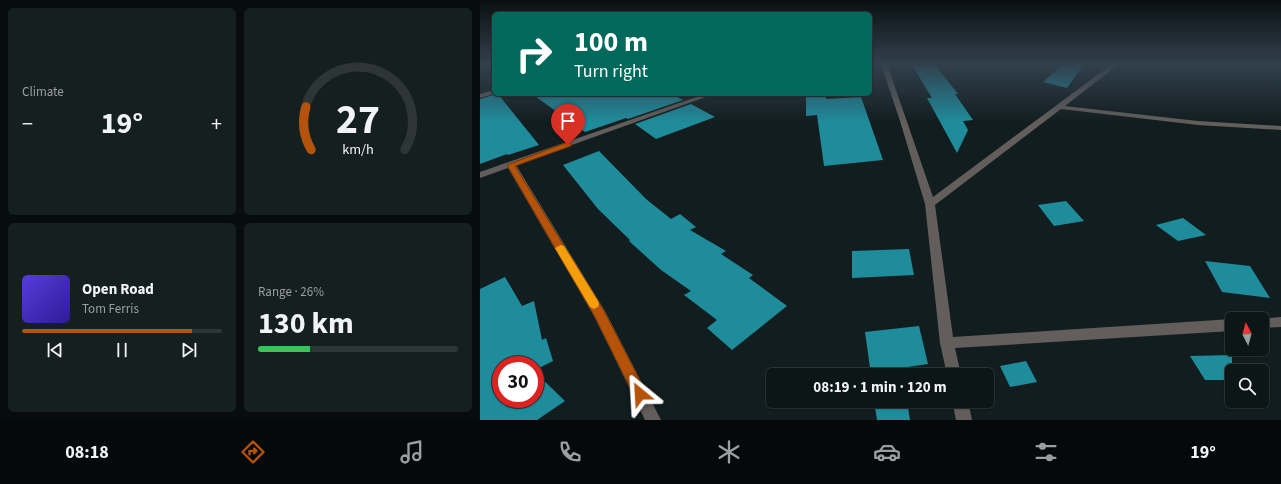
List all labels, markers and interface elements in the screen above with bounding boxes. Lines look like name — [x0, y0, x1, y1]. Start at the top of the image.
text: 100 m — [574, 22, 648, 62]
icon: right — [508, 28, 560, 80]
text: Turn right — [574, 59, 648, 84]
text: Climate — [22, 83, 64, 101]
text: 27 — [336, 89, 380, 149]
text: 19° — [101, 102, 143, 145]
pin — [551, 104, 585, 145]
text: − — [22, 108, 33, 140]
text: + — [211, 108, 222, 140]
icon: arrive — [557, 110, 579, 132]
text: km/h — [342, 138, 374, 159]
text: Open Road — [82, 279, 154, 300]
text: Range · 26% — [258, 283, 324, 301]
text: Tom Ferris — [82, 300, 139, 318]
text: 130 km — [258, 302, 354, 345]
north arrow — [1225, 312, 1269, 356]
map controls — [1225, 312, 1269, 408]
icon: previous — [44, 339, 66, 361]
icon: pause — [111, 339, 133, 361]
icon: next — [178, 339, 200, 361]
speed limit sign: 30 — [492, 356, 544, 408]
button: search — [1225, 364, 1269, 408]
position arrow — [619, 373, 661, 415]
text: 08:19 · 1 min · 120 m — [813, 377, 947, 398]
icon: directions — [239, 438, 267, 466]
icon: music — [398, 438, 426, 466]
icon: phone — [556, 438, 584, 466]
icon: climate — [715, 438, 743, 466]
icon: car — [873, 438, 901, 466]
icon: filters — [1032, 438, 1060, 466]
text: 08:18 — [65, 440, 109, 465]
text: 19° — [1190, 440, 1216, 465]

